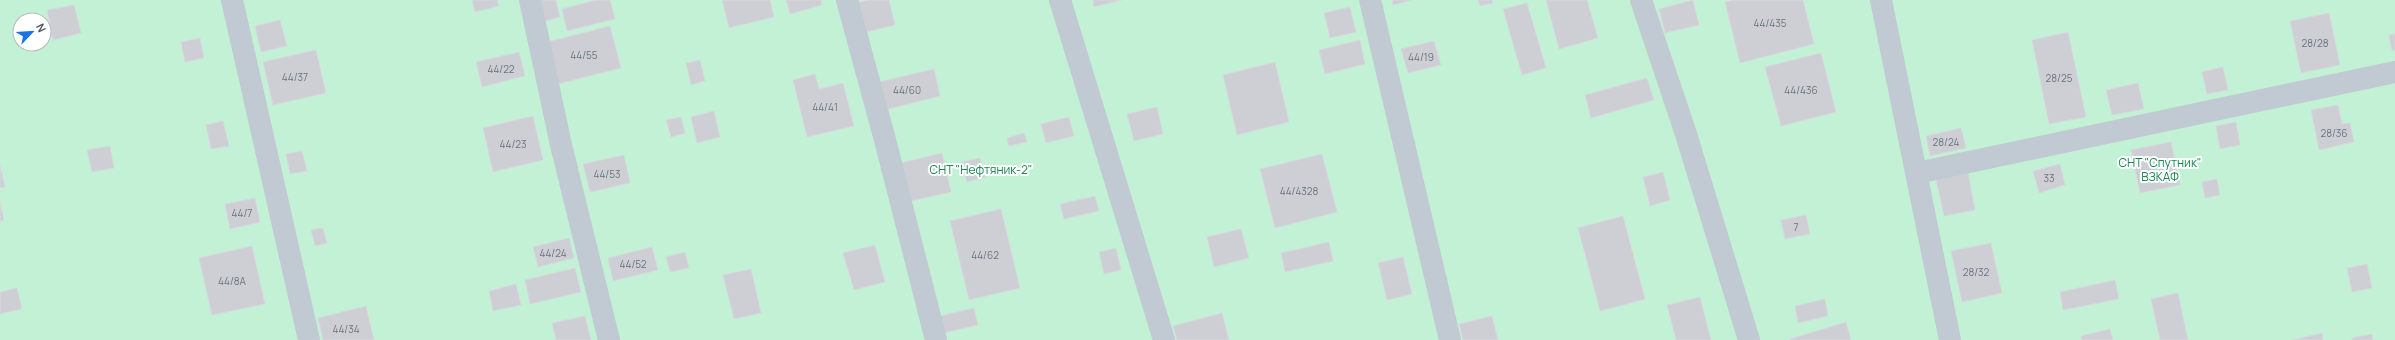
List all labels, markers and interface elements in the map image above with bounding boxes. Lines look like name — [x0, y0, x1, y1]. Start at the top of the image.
north arrow — [12, 12, 52, 52]
house number: 44/435 — [1754, 16, 1787, 30]
text: N — [33, 21, 50, 34]
house number: 28/28 — [2302, 36, 2329, 50]
house number: 44/55 — [570, 48, 598, 62]
house number: 44/19 — [1408, 50, 1434, 64]
house number: 44/22 — [487, 62, 515, 76]
house number: 44/37 — [282, 70, 308, 84]
house number: 28/25 — [2046, 71, 2073, 85]
house number: 44/60 — [893, 83, 921, 97]
house number: 44/436 — [1784, 83, 1818, 97]
house number: 44/41 — [812, 100, 838, 114]
house number: 28/36 — [2320, 126, 2348, 140]
house number: 28/24 — [1933, 135, 1959, 149]
house number: 44/23 — [500, 137, 527, 151]
park label: СНТ "Спутник" ВЗКАФ — [2118, 154, 2202, 185]
park label: СНТ "Нефтяник-2" — [930, 161, 1032, 178]
house number: 44/53 — [593, 167, 621, 181]
house number: 33 — [2043, 171, 2055, 185]
house number: 44/4328 — [1280, 184, 1319, 198]
house number: 44/7 — [232, 206, 252, 220]
house number: 7 — [1793, 220, 1799, 234]
house number: 44/24 — [539, 246, 567, 260]
house number: 44/62 — [971, 248, 999, 262]
house number: 44/52 — [620, 257, 647, 271]
house number: 28/32 — [1963, 265, 1990, 279]
house number: 44/8А — [218, 274, 247, 288]
house number: 44/34 — [332, 322, 360, 336]

